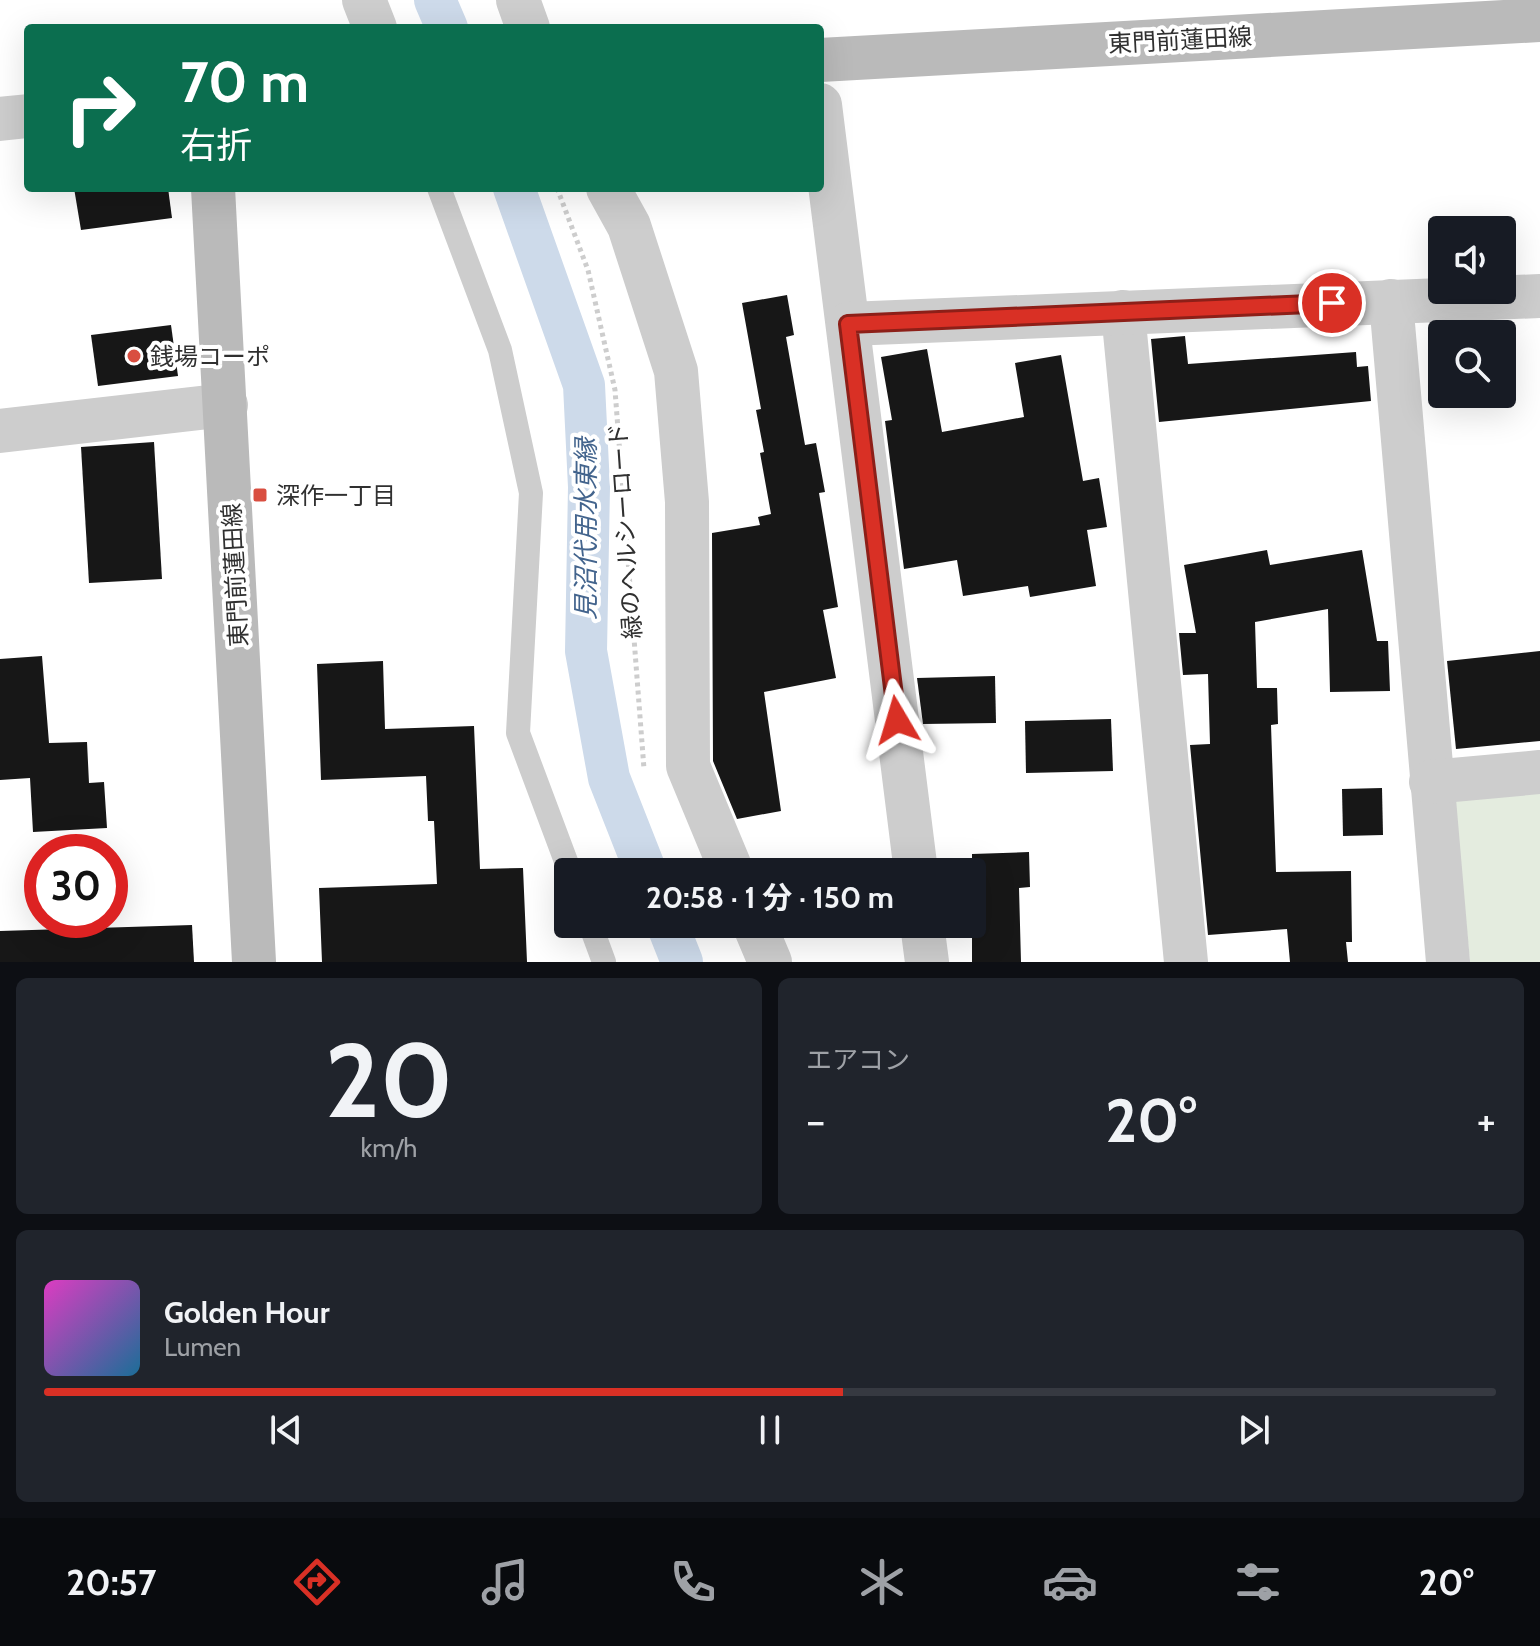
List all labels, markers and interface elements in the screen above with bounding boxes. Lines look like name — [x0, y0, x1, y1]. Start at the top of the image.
street label: 東門前蓮田線 — [1107, 22, 1253, 58]
text: 70 m — [180, 48, 309, 116]
icon: right — [48, 56, 152, 160]
text: 右折 — [180, 123, 252, 167]
map controls — [1428, 216, 1516, 408]
button: sound — [1428, 216, 1516, 304]
pin — [1298, 269, 1366, 337]
icon: arrive — [1310, 281, 1354, 325]
button: search — [1428, 320, 1516, 408]
place label: 銭場コーポ — [150, 342, 270, 371]
marker: 銭場コーポ — [125, 347, 143, 365]
street label: 緑のヘルシーロード — [603, 422, 647, 640]
water label: 見沼代用水東縁 — [570, 435, 602, 620]
place label: 深作一丁目 — [276, 481, 396, 510]
marker: 深作一丁目 — [251, 486, 269, 504]
street label: 東門前蓮田線 — [217, 502, 253, 648]
position arrow — [855, 678, 939, 762]
speed limit sign: 30 — [24, 834, 128, 938]
text: 20:58 · 1 分 · 150 m — [646, 879, 894, 916]
text: 20 — [325, 1017, 453, 1143]
text: エアコン — [806, 1044, 910, 1076]
text: 20° — [1105, 1084, 1197, 1157]
text: − — [806, 1094, 825, 1147]
text: + — [1477, 1094, 1496, 1147]
text: km/h — [361, 1132, 417, 1164]
text: Golden Hour — [164, 1294, 330, 1331]
text: Lumen — [164, 1331, 241, 1363]
icon: previous — [264, 1408, 308, 1452]
icon: pause — [748, 1408, 792, 1452]
icon: next — [1232, 1408, 1276, 1452]
icon: directions — [289, 1554, 345, 1610]
icon: music — [477, 1554, 533, 1610]
icon: phone — [665, 1554, 721, 1610]
icon: climate — [854, 1554, 910, 1610]
icon: car — [1042, 1554, 1098, 1610]
icon: filters — [1230, 1554, 1286, 1610]
text: 20:57 — [66, 1560, 156, 1604]
text: 20° — [1419, 1560, 1474, 1604]

